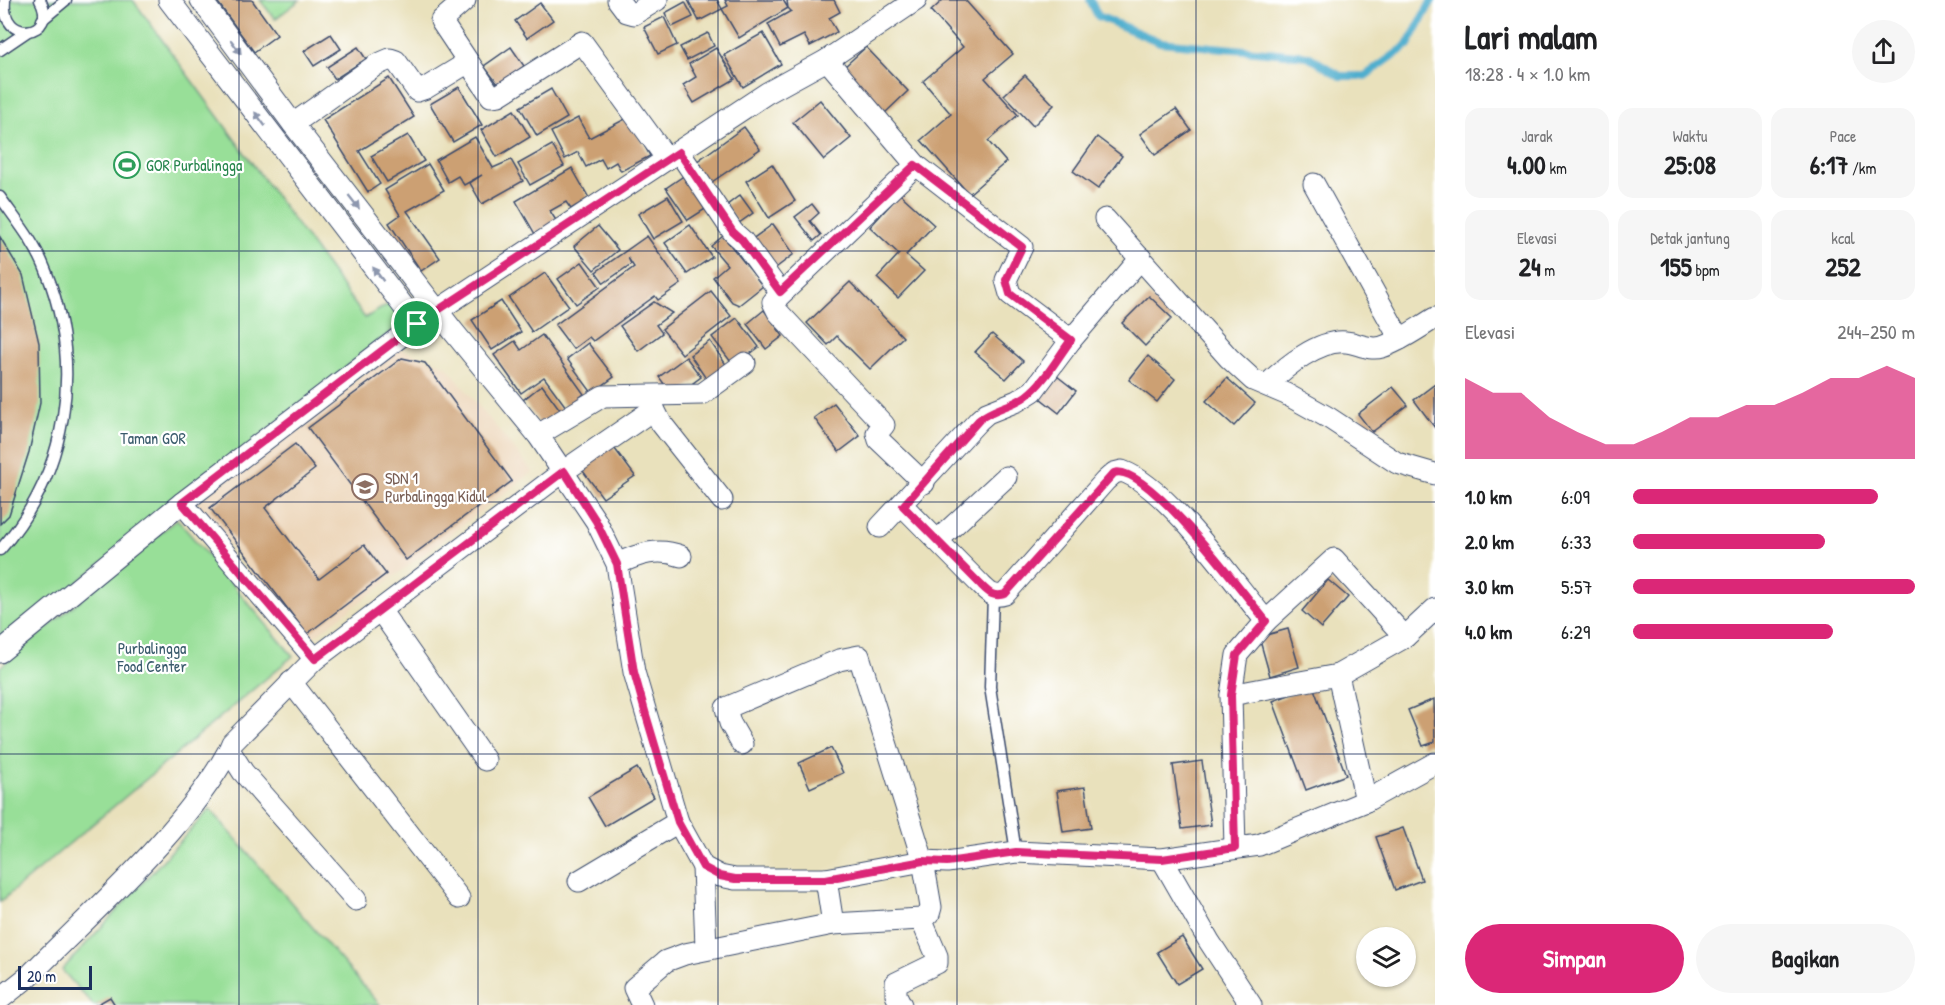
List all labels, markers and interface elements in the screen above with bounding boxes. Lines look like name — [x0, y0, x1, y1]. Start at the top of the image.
text: Lari malam — [1465, 15, 1597, 59]
button: share — [1852, 20, 1915, 83]
one-way arrow — [230, 39, 242, 55]
text: 18:28 · 4 × 1.0 km — [1465, 60, 1590, 87]
one-way arrow — [254, 111, 266, 127]
text: Jarak — [1521, 125, 1553, 147]
text: Waktu — [1673, 125, 1707, 147]
text: Pace — [1830, 125, 1856, 147]
text: 4.00 — [1507, 147, 1546, 182]
text: 25:08 — [1664, 147, 1716, 182]
text: 6:17 — [1810, 147, 1848, 182]
sports icon: GOR Purbalingga — [112, 150, 142, 180]
place label: GOR Purbalingga — [146, 154, 242, 176]
text: km — [1546, 157, 1567, 179]
text: /km — [1848, 157, 1876, 179]
one-way arrow — [347, 195, 359, 210]
text: Elevasi — [1517, 227, 1557, 249]
text: Detak jantung — [1650, 227, 1730, 249]
text: kcal — [1831, 227, 1855, 249]
text: 24 — [1519, 249, 1541, 284]
text: 155 — [1660, 249, 1692, 284]
text: 252 — [1825, 249, 1861, 284]
text: m — [1541, 259, 1555, 281]
text: bpm — [1692, 259, 1720, 281]
one-way arrow — [372, 266, 385, 282]
pin — [391, 298, 442, 349]
icon: arrive — [400, 307, 433, 340]
text: Elevasi — [1465, 318, 1515, 345]
text: 244–250 m — [1837, 318, 1915, 345]
park label: Taman GOR — [120, 427, 186, 449]
place label: SDN 1 Purbalingga Kidul — [385, 467, 487, 507]
school or university icon: SDN 1 Purbalingga Kidul — [350, 472, 380, 502]
text: 1.0 km — [1465, 483, 1512, 510]
text: 6:09 — [1561, 483, 1590, 510]
text: 2.0 km — [1465, 528, 1514, 555]
text: 6:33 — [1561, 528, 1592, 555]
text: 3.0 km — [1465, 573, 1514, 600]
text: 5:57 — [1561, 573, 1592, 600]
text: 4.0 km — [1465, 618, 1512, 645]
text: 6:29 — [1561, 618, 1590, 645]
park label: Purbalingga Food Center — [116, 637, 187, 677]
button: Simpan — [1465, 924, 1684, 993]
button: Bagikan — [1696, 924, 1915, 993]
map controls — [1356, 927, 1416, 987]
button: layers — [1356, 927, 1416, 987]
scale bar — [18, 963, 92, 990]
text: 20 m — [27, 965, 56, 987]

